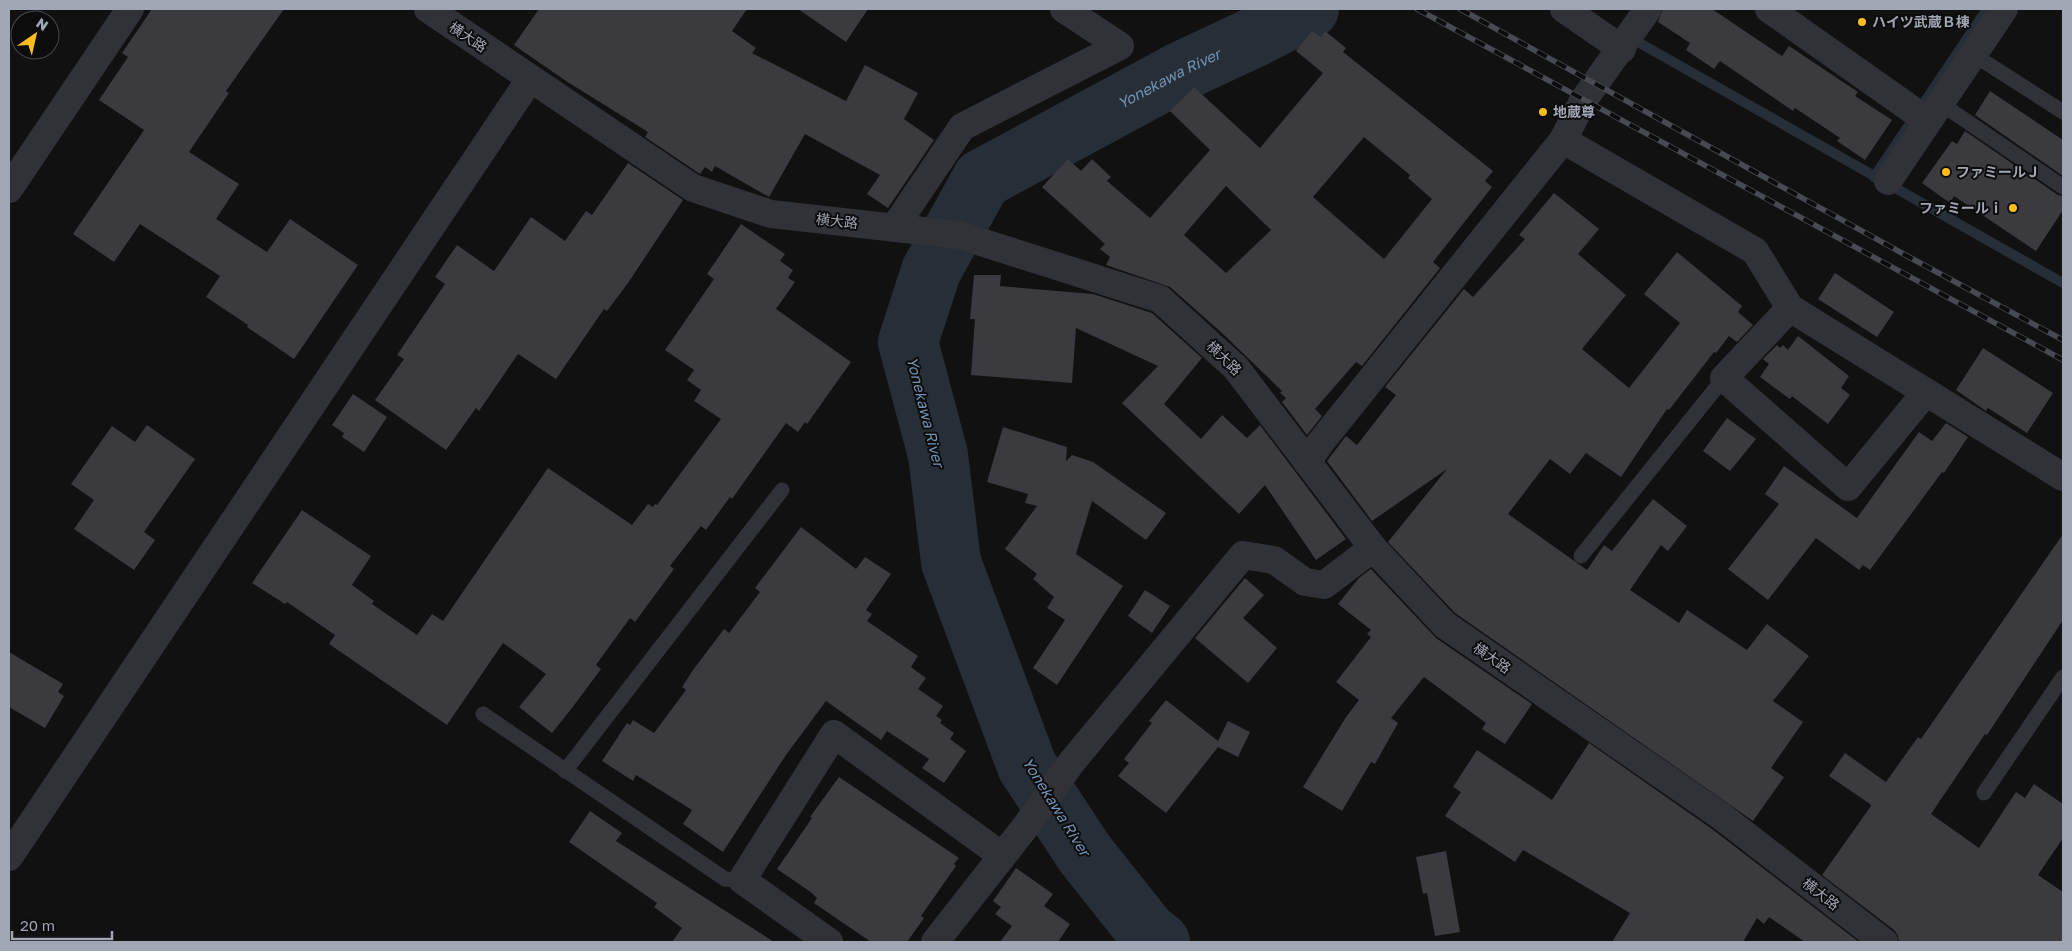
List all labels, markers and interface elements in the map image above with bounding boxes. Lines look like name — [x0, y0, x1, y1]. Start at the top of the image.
north arrow — [10, 10, 60, 60]
place label: ハイツ武蔵Ｂ棟 — [1872, 13, 1970, 30]
text: N — [33, 14, 52, 34]
marker: ハイツ武蔵Ｂ棟 — [1856, 16, 1868, 28]
street label: 横大路 — [446, 18, 490, 55]
water label: Yonekawa River — [1114, 43, 1225, 112]
place label: 地蔵尊 — [1553, 103, 1595, 120]
marker: 地蔵尊 — [1537, 106, 1549, 118]
place label: ファミールＪ — [1956, 163, 2040, 180]
marker: ファミールＪ — [1940, 166, 1952, 178]
place label: ファミールｉ — [1919, 199, 2003, 216]
marker: ファミールｉ — [2007, 202, 2019, 214]
street label: 横大路 — [815, 210, 859, 231]
street label: 横大路 — [1203, 337, 1245, 378]
water label: Yonekawa River — [904, 355, 949, 471]
street label: 横大路 — [1470, 639, 1514, 677]
water label: Yonekawa River — [1019, 754, 1096, 861]
street label: 横大路 — [1800, 874, 1843, 913]
scale bar — [12, 908, 112, 940]
text: 20 m — [20, 916, 55, 934]

